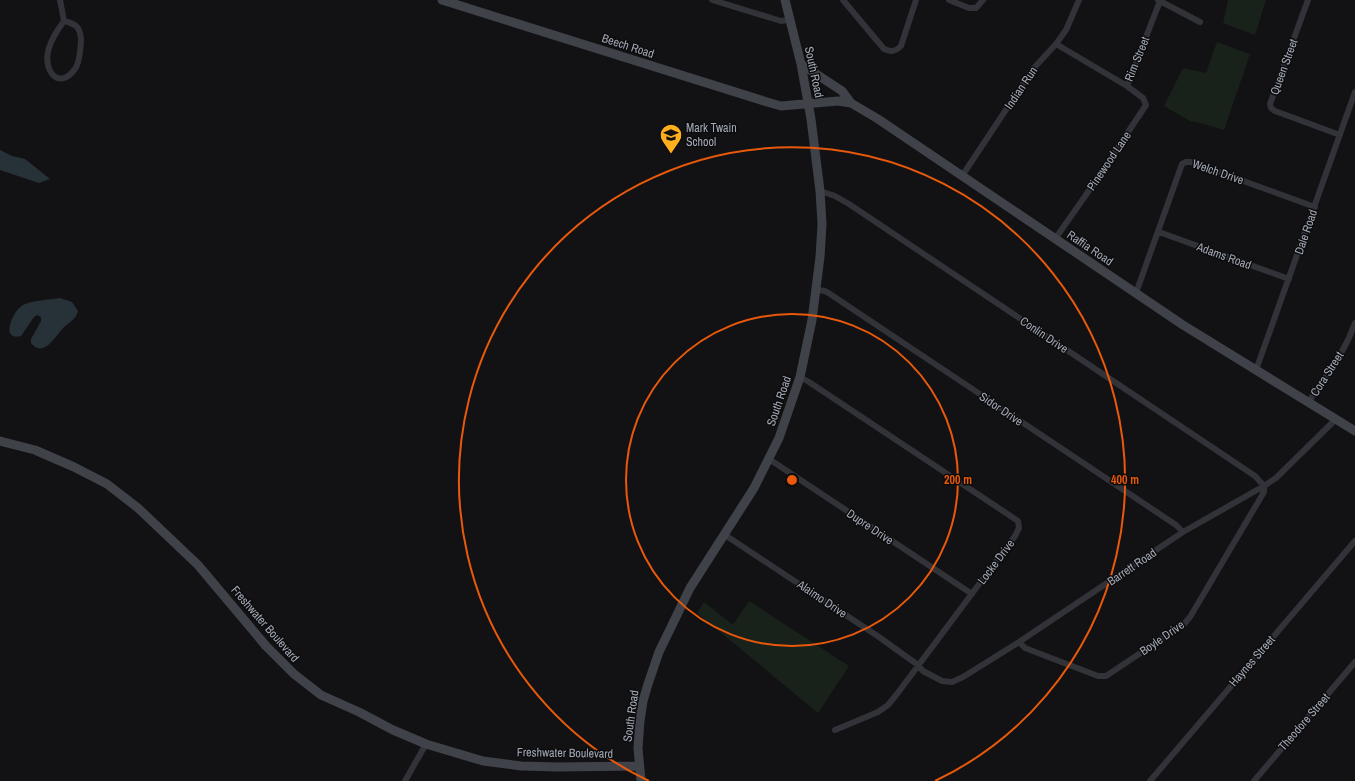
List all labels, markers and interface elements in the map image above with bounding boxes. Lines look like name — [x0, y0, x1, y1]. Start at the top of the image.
street label: Beech Road — [600, 30, 656, 62]
street label: Rim Street — [1121, 34, 1153, 84]
street label: Queen Street — [1266, 37, 1302, 97]
street label: South Road — [801, 45, 827, 99]
street label: Indian Run — [1001, 64, 1041, 112]
place label: Mark Twain School — [686, 120, 737, 150]
school or university icon: Mark Twain School — [658, 122, 684, 155]
street label: Pinewood Lane — [1083, 128, 1135, 194]
street label: Welch Drive — [1190, 156, 1246, 188]
street label: Dale Road — [1291, 207, 1321, 257]
street label: Raffia Road — [1064, 227, 1116, 269]
street label: Adams Road — [1194, 238, 1253, 273]
street label: Conlin Drive — [1017, 313, 1071, 357]
street label: Cora Street — [1307, 348, 1348, 399]
street label: South Road — [763, 374, 795, 428]
street label: Sidor Drive — [976, 388, 1026, 430]
text: 200 m — [944, 472, 972, 488]
text: 400 m — [1111, 472, 1139, 488]
centre of rings — [785, 473, 799, 487]
street label: Dupre Drive — [844, 506, 896, 548]
street label: Locke Drive — [974, 536, 1018, 588]
street label: Barrett Road — [1104, 545, 1160, 589]
street label: Alaimo Drive — [793, 576, 850, 622]
street label: Freshwater Boulevard — [227, 582, 303, 666]
street label: Boyle Drive — [1137, 617, 1187, 659]
street label: Haynes Street — [1226, 632, 1279, 690]
street label: South Road — [619, 689, 643, 743]
street label: Theodore Street — [1275, 690, 1334, 754]
street label: Freshwater Boulevard — [517, 744, 613, 762]

